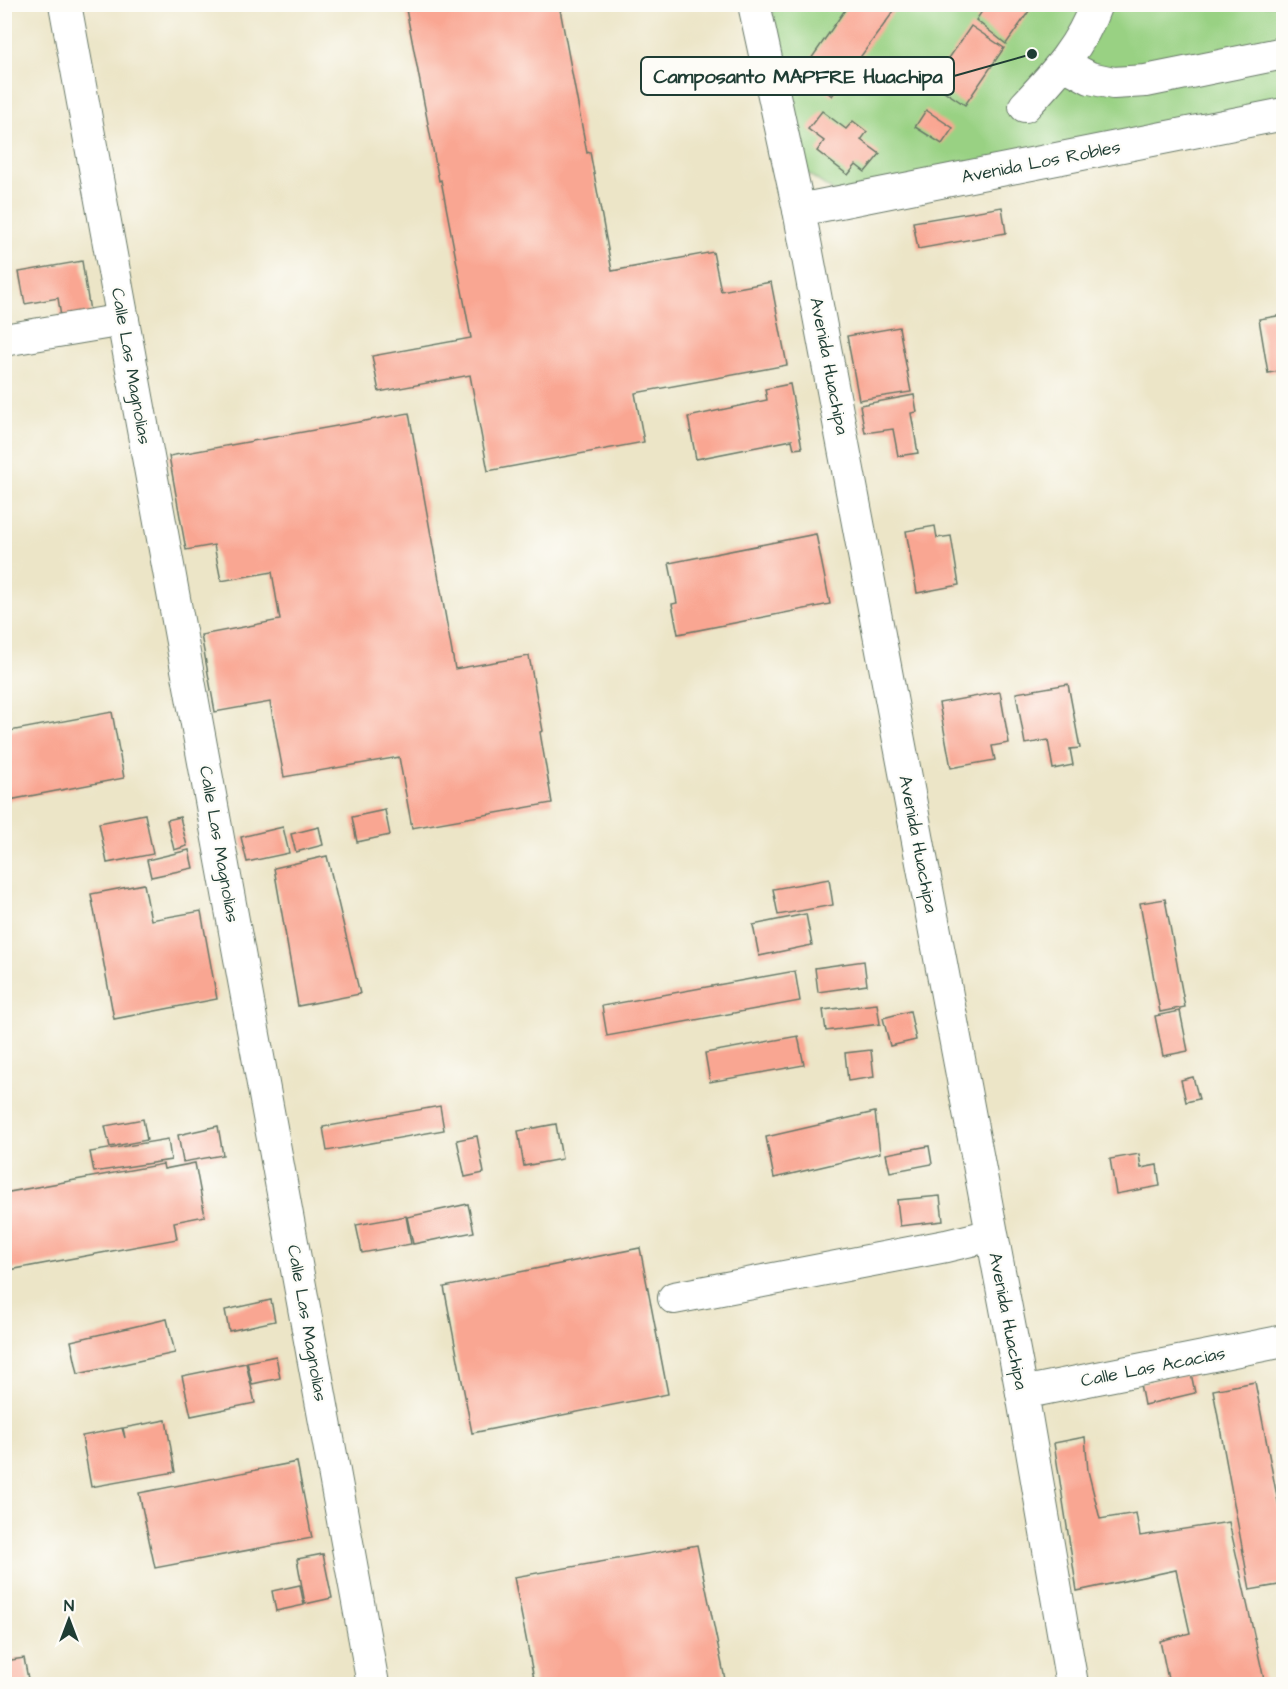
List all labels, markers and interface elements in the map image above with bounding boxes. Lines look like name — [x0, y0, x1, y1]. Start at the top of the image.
callout: Camposanto MAPFRE Huachipa — [641, 57, 954, 95]
text: Camposanto MAPFRE Huachipa — [653, 63, 943, 91]
street label: Avenida Los Robles — [959, 134, 1123, 190]
street label: Calle Las Magnolias — [104, 286, 157, 446]
street label: Avenida Huachipa — [803, 295, 855, 437]
street label: Calle Las Magnolias — [192, 764, 245, 924]
street label: Avenida Huachipa — [892, 773, 944, 915]
street label: Calle Las Magnolias — [280, 1243, 333, 1403]
street label: Avenida Huachipa — [982, 1250, 1034, 1392]
street label: Calle Las Acacias — [1079, 1341, 1227, 1393]
north arrow — [39, 1590, 99, 1650]
text: N — [64, 1595, 74, 1617]

